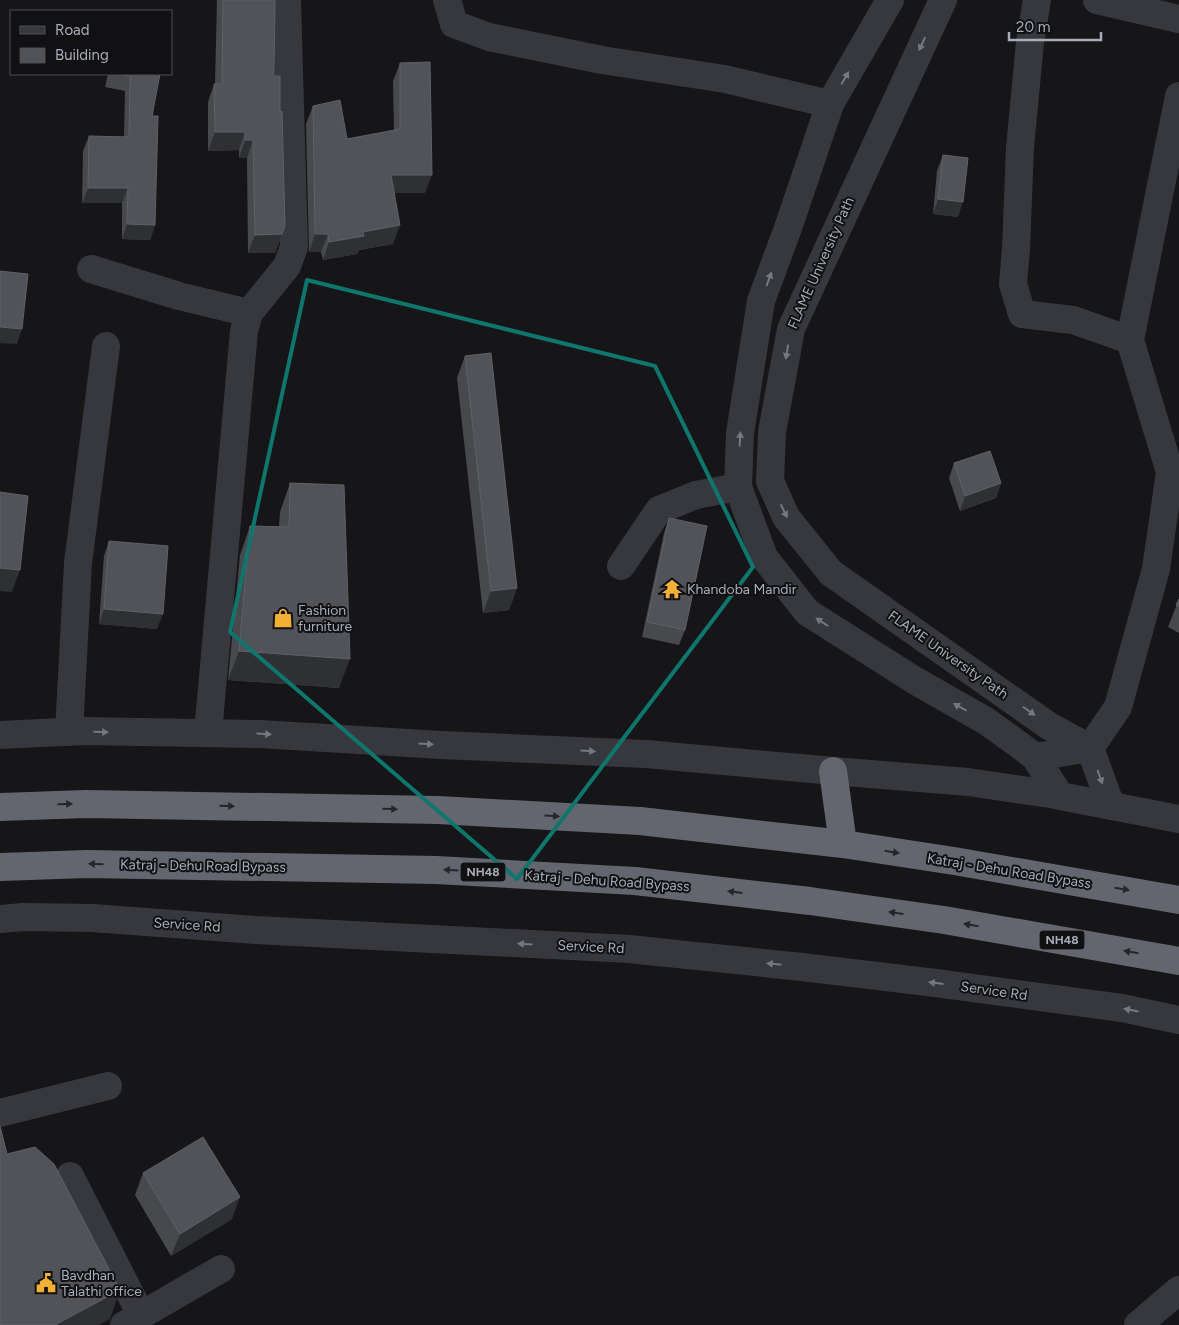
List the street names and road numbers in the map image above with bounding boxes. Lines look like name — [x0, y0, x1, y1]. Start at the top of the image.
street label: FLAME University Path — [784, 194, 858, 332]
street label: FLAME University Path — [885, 607, 1011, 703]
street label: Katraj - Dehu Road Bypass — [926, 850, 1092, 892]
street label: Katraj - Dehu Road Bypass — [120, 856, 286, 876]
road number: NH48 — [460, 862, 506, 882]
street label: Katraj - Dehu Road Bypass — [524, 867, 690, 895]
street label: Service Rd — [153, 914, 221, 936]
road number: NH48 — [1040, 930, 1084, 950]
street label: Service Rd — [557, 937, 625, 957]
street label: Service Rd — [960, 978, 1028, 1004]

